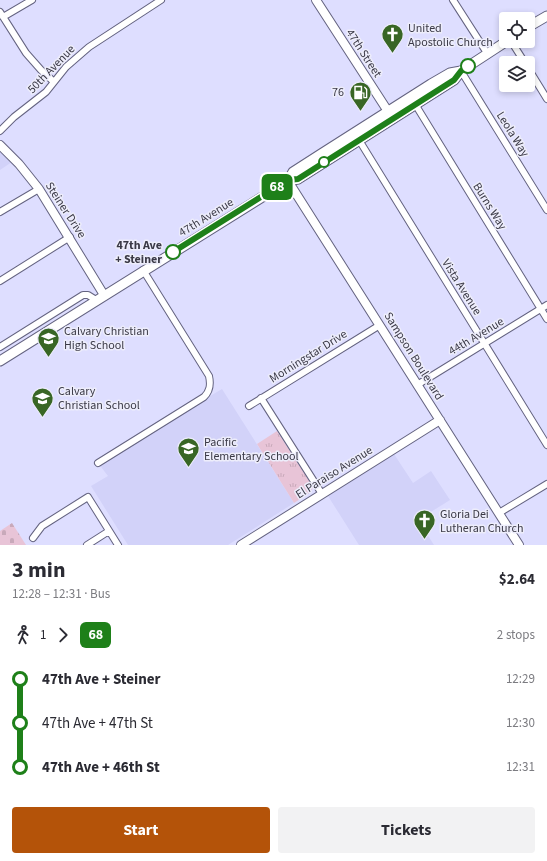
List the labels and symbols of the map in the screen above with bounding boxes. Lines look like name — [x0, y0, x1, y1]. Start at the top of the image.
place label: United Apostolic Church — [408, 20, 493, 51]
church icon: United Apostolic Church — [379, 22, 405, 55]
street label: 47th Street — [341, 26, 386, 81]
street label: 50th Avenue — [24, 41, 79, 98]
unlabelled marker — [460, 58, 476, 74]
fuel station icon: 76 — [347, 79, 373, 112]
place label: 76 — [332, 84, 344, 101]
street label: Leola Way — [492, 108, 533, 161]
unlabelled marker — [318, 156, 330, 168]
line badge: 68 — [259, 174, 295, 200]
street label: Steiner Drive — [41, 179, 90, 242]
street label: Burns Way — [468, 179, 511, 233]
street label: 47th Avenue — [176, 194, 237, 241]
place label: 47th Ave + Steiner — [115, 237, 162, 268]
marker: 47th Ave + Steiner — [165, 244, 181, 260]
street label: Vista Avenue — [438, 256, 486, 319]
street label: Sampson Boulevard — [380, 309, 447, 404]
street label: 44th Avenue — [445, 313, 507, 360]
place label: Calvary Christian High School — [64, 323, 149, 354]
school or university icon: Calvary Christian High School — [35, 325, 61, 358]
street label: Morningstar Drive — [266, 326, 350, 387]
place label: Calvary Christian School — [58, 383, 140, 414]
school or university icon: Calvary Christian School — [29, 385, 55, 418]
place label: Pacific Elementary School — [204, 434, 299, 465]
school or university icon: Pacific Elementary School — [175, 436, 201, 469]
street label: El Paraiso Avenue — [292, 442, 376, 503]
place label: Gloria Dei Lutheran Church — [440, 506, 524, 537]
church icon: Gloria Dei Lutheran Church — [411, 508, 437, 541]

